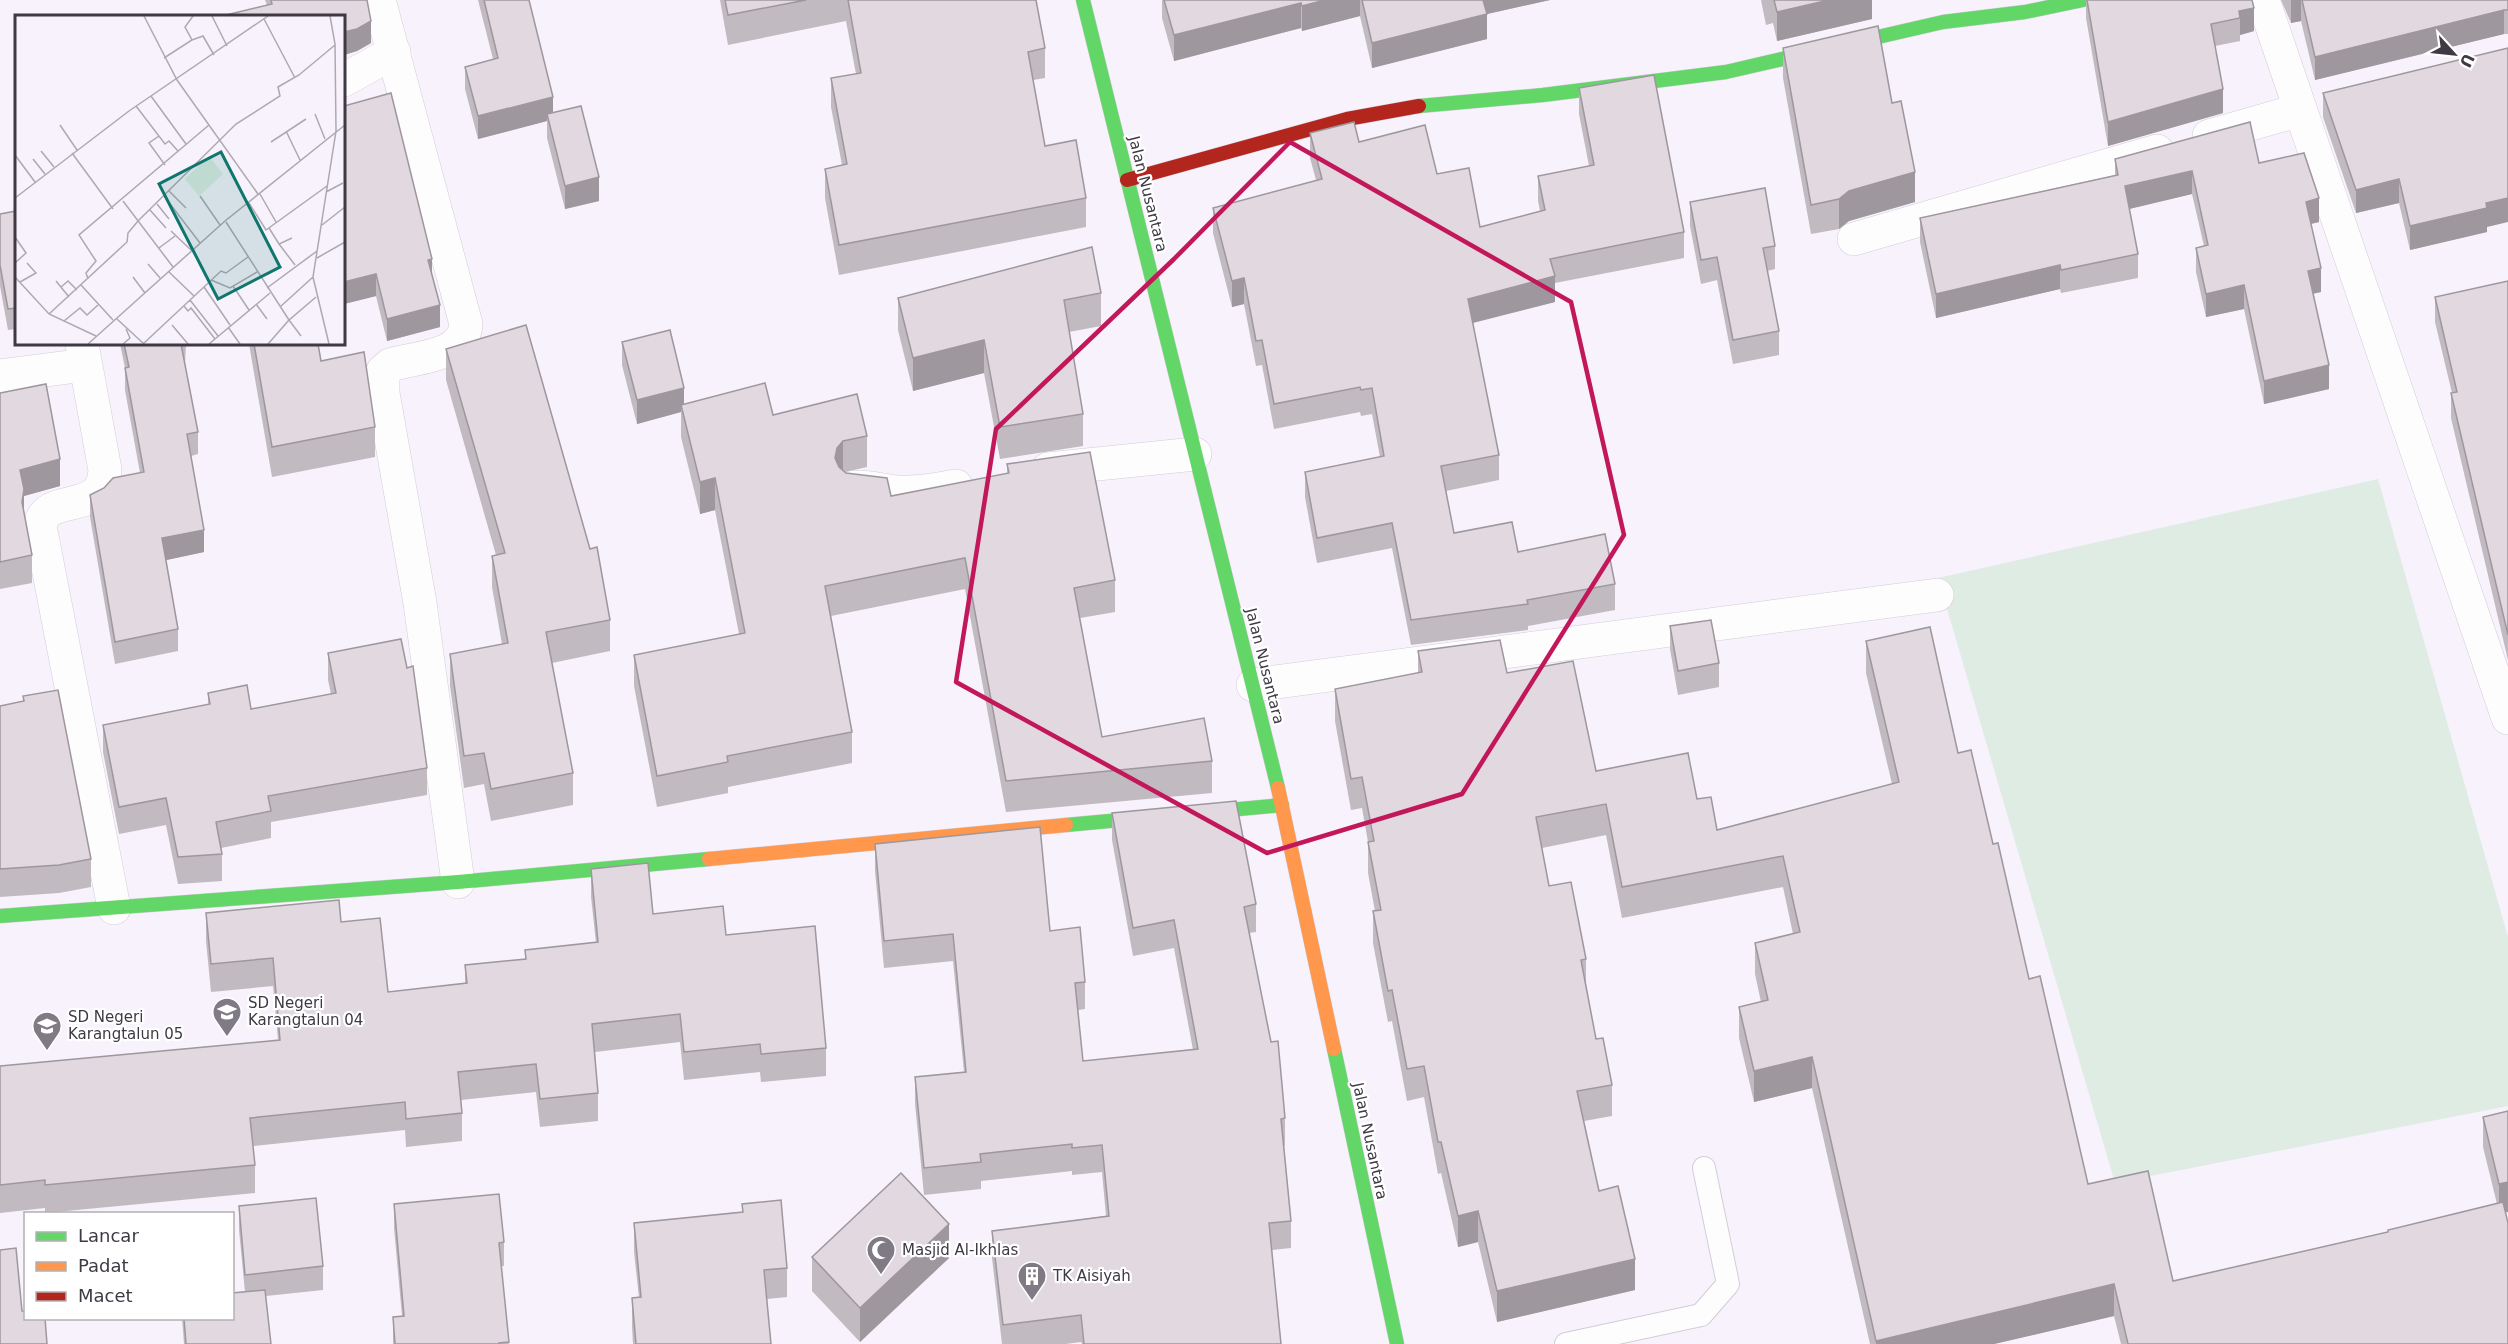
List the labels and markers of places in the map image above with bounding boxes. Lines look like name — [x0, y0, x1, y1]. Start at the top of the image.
place label: SD Negeri Karangtalun 04 — [248, 994, 363, 1029]
school or university icon: SD Negeri Karangtalun 04 — [211, 996, 243, 1038]
place label: SD Negeri Karangtalun 05 — [68, 1008, 183, 1043]
school or university icon: SD Negeri Karangtalun 05 — [31, 1010, 63, 1052]
mosque icon: Masjid Al-Ikhlas — [865, 1234, 897, 1276]
place label: Masjid Al-Ikhlas — [902, 1241, 1018, 1259]
building icon: TK Aisiyah — [1016, 1260, 1048, 1302]
place label: TK Aisiyah — [1052, 1267, 1131, 1285]

